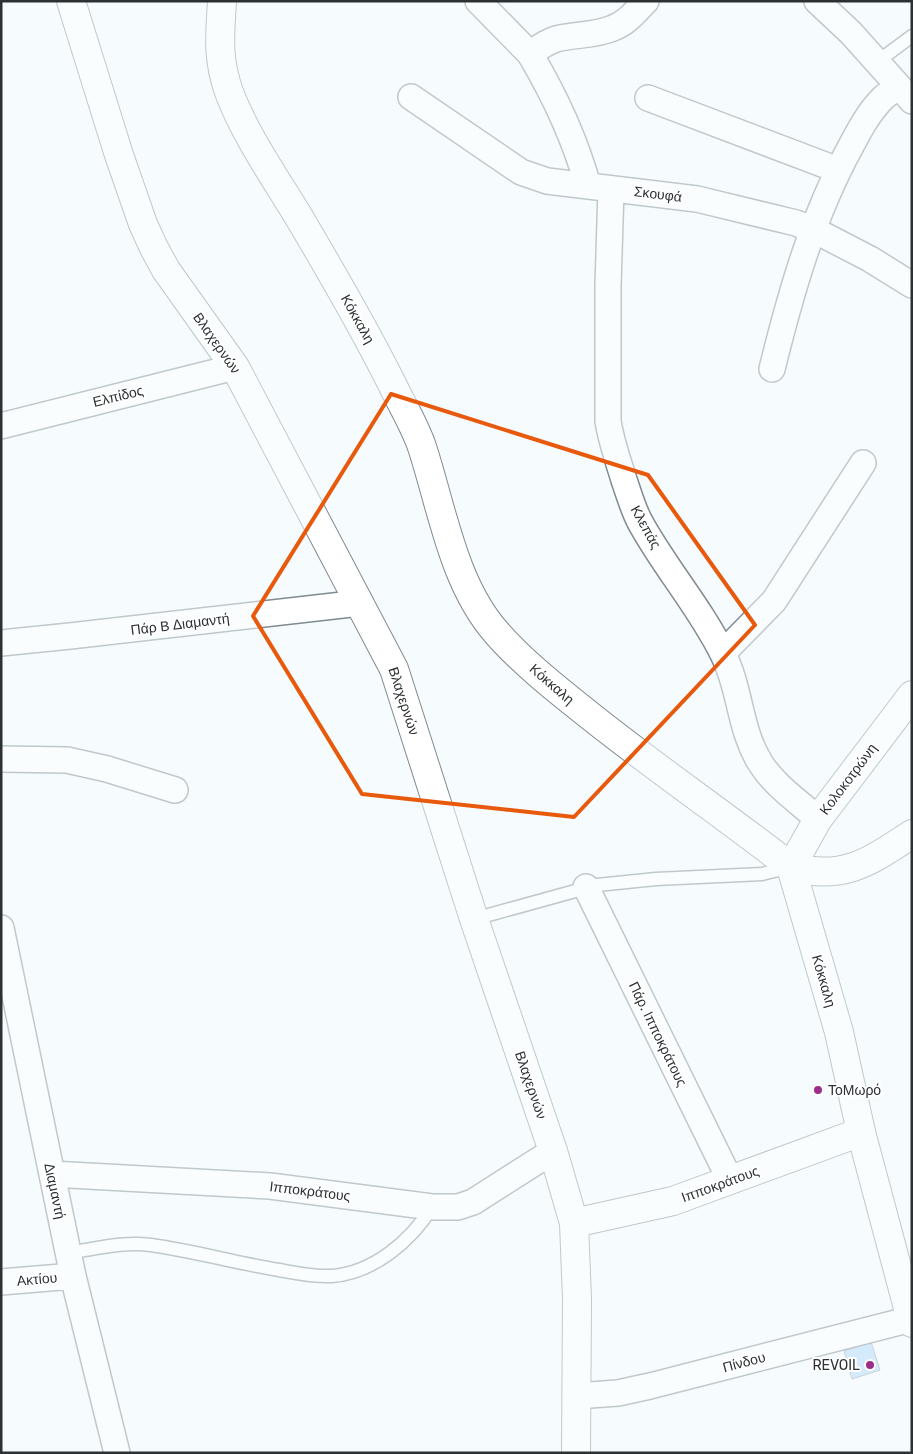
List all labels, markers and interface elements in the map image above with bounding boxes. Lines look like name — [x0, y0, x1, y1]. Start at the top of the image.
street label: Σκουφά — [633, 183, 683, 206]
street label: Κόκκαλη — [337, 292, 378, 347]
street label: Βλαχερνών — [189, 309, 244, 377]
street label: Ελπίδος — [91, 382, 145, 411]
street label: Κλεπάς — [627, 503, 664, 552]
street label: Πάρ Β Διαμαντή — [130, 610, 230, 639]
street label: Κόκκαλη — [526, 660, 578, 708]
street label: Βλαχερνών — [385, 665, 423, 737]
street label: Κολοκοτρώνη — [816, 740, 881, 818]
street label: Κόκκαλη — [808, 953, 839, 1009]
street label: Πάρ. Ιπποκράτους — [625, 979, 690, 1090]
street label: Βλαχερνών — [511, 1049, 550, 1121]
place label: ΤοΜωρό — [828, 1082, 881, 1099]
marker: ΤοΜωρό — [812, 1084, 824, 1096]
street label: Διαμαντή — [40, 1161, 69, 1221]
street label: Ιπποκράτους — [679, 1162, 762, 1206]
street label: Ιπποκράτους — [269, 1178, 352, 1205]
street label: Ακτίου — [16, 1269, 58, 1290]
street label: Πίνδου — [721, 1349, 767, 1376]
place label: REVOIL — [812, 1357, 860, 1374]
marker: REVOIL — [864, 1359, 876, 1371]

